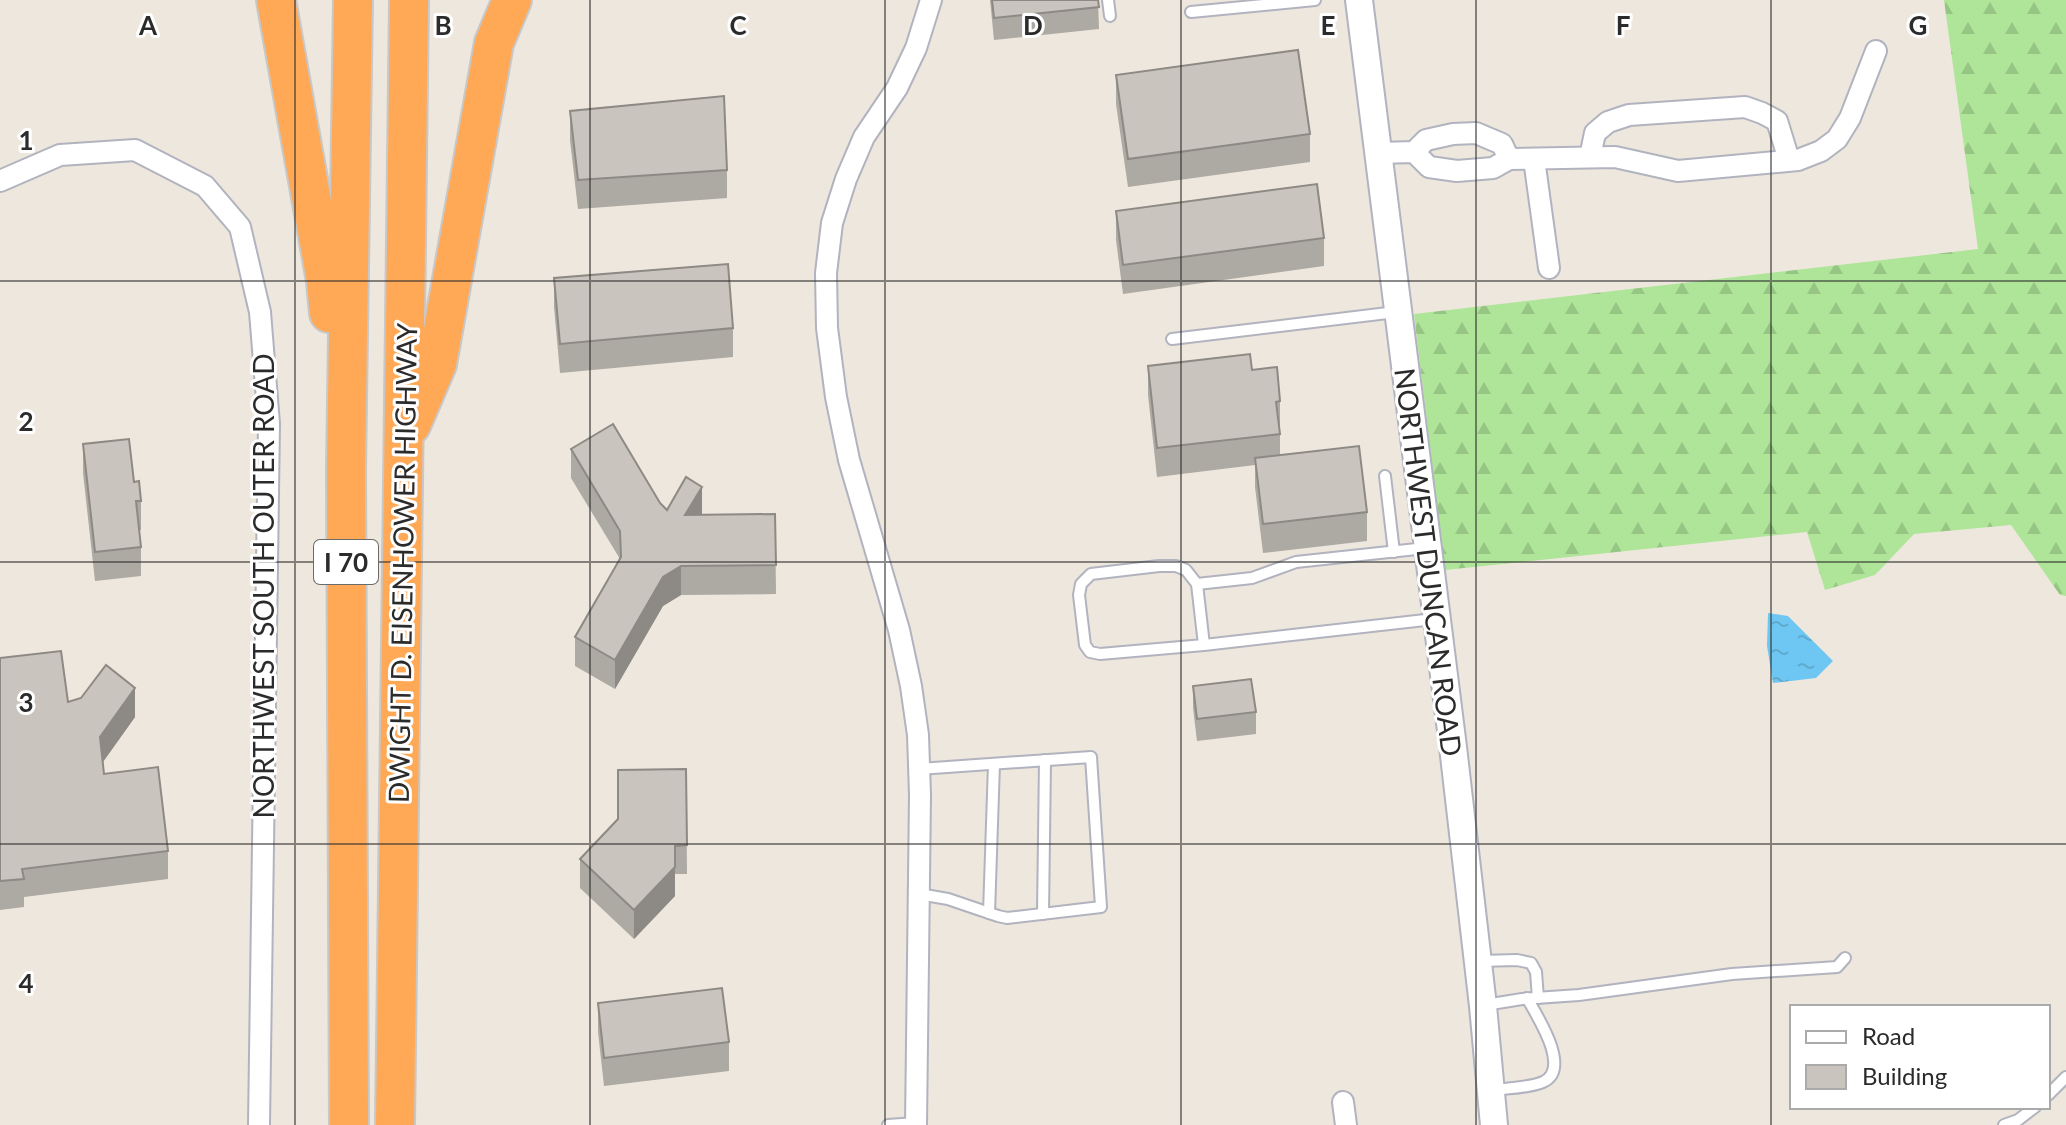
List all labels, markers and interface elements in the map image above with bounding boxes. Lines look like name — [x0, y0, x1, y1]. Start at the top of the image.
text: A — [138, 9, 158, 41]
text: B — [434, 9, 452, 41]
text: C — [729, 9, 747, 41]
text: D — [1023, 9, 1043, 41]
text: E — [1321, 9, 1335, 41]
text: F — [1616, 9, 1630, 41]
text: G — [1909, 9, 1927, 41]
text: 1 — [18, 124, 34, 156]
street label: DWIGHT D. EISENHOWER HIGHWAY — [381, 322, 423, 803]
street label: NORTHWEST SOUTH OUTER ROAD — [246, 354, 280, 818]
street label: NORTHWEST DUNCAN ROAD — [1388, 366, 1470, 758]
text: 2 — [18, 405, 34, 437]
road number: I 70 — [314, 540, 378, 584]
text: 3 — [18, 686, 34, 718]
text: 4 — [18, 967, 34, 999]
legend — [1790, 1005, 2050, 1109]
text: Road — [1862, 1021, 1915, 1050]
text: Building — [1862, 1061, 1947, 1090]

